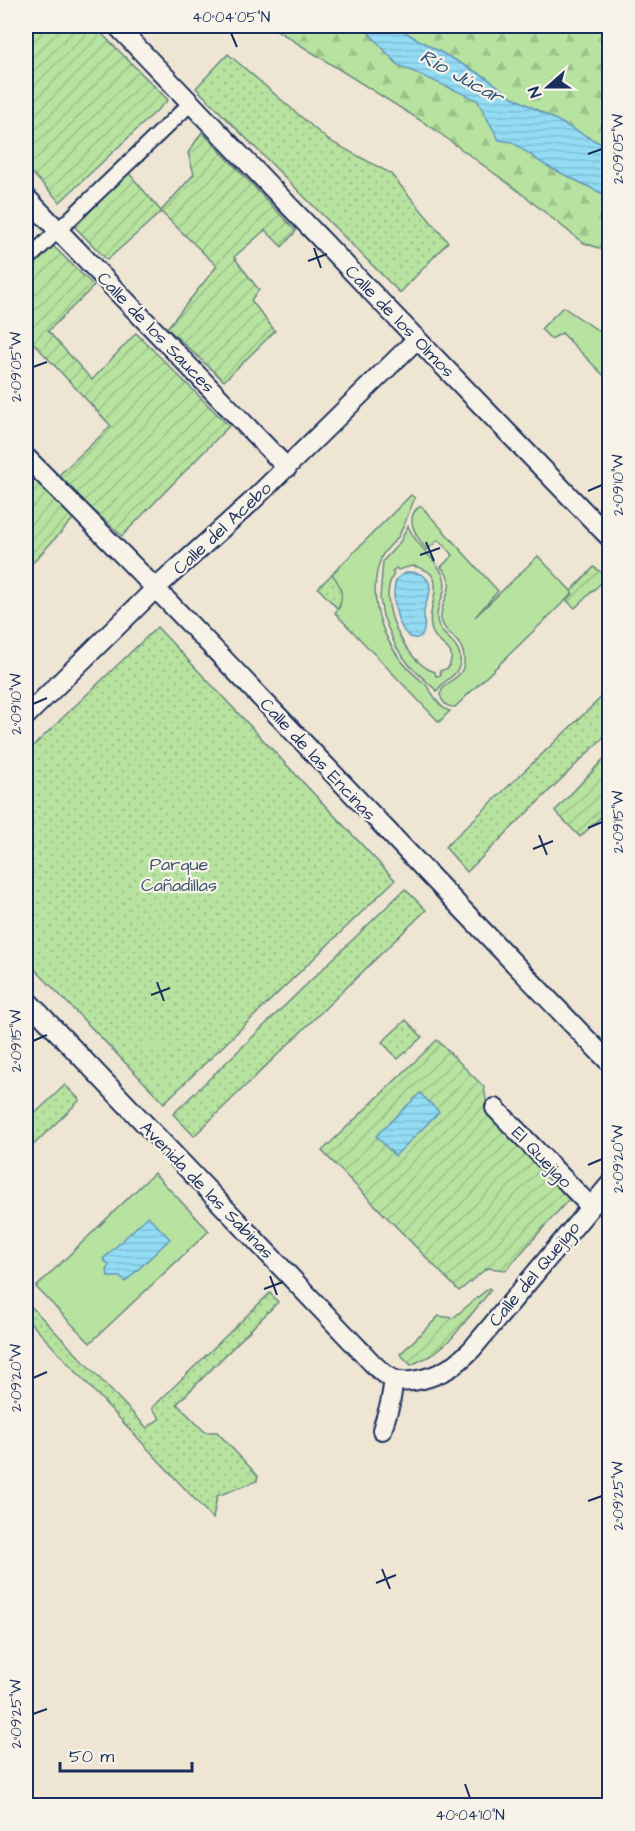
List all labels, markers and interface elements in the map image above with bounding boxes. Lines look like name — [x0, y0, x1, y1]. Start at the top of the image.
text: 40°04'05"N — [192, 7, 270, 28]
water label: Río Júcar — [415, 43, 510, 112]
north arrow — [518, 57, 578, 117]
text: N — [523, 83, 547, 101]
text: 2°09'05"W — [608, 114, 629, 184]
street label: Calle de los Olmos — [339, 259, 460, 383]
street label: Calle de los Sauces — [91, 266, 220, 399]
text: 2°09'05"W — [6, 332, 27, 402]
text: 2°09'10"W — [608, 454, 629, 516]
street label: Calle del Acebo — [168, 476, 277, 581]
text: 2°09'10"W — [6, 673, 27, 735]
street label: Calle de las Encinas — [254, 692, 381, 826]
text: 2°09'15"W — [608, 791, 629, 853]
park label: Parque Cañadillas — [141, 852, 217, 898]
text: 2°09'15"W — [6, 1010, 27, 1072]
street label: Avenida de las Sabinas — [134, 1116, 279, 1265]
street label: El Quejigo — [505, 1121, 578, 1195]
text: 2°09'20"W — [608, 1125, 629, 1193]
street label: Calle del Quejigo — [483, 1216, 587, 1333]
text: 2°09'20"W — [6, 1344, 27, 1412]
text: 2°09'25"W — [608, 1461, 629, 1531]
text: 2°09'25"W — [6, 1679, 27, 1749]
scale bar — [60, 1735, 192, 1773]
text: 50 m — [69, 1744, 114, 1769]
text: 40°04'10"N — [435, 1805, 505, 1826]

